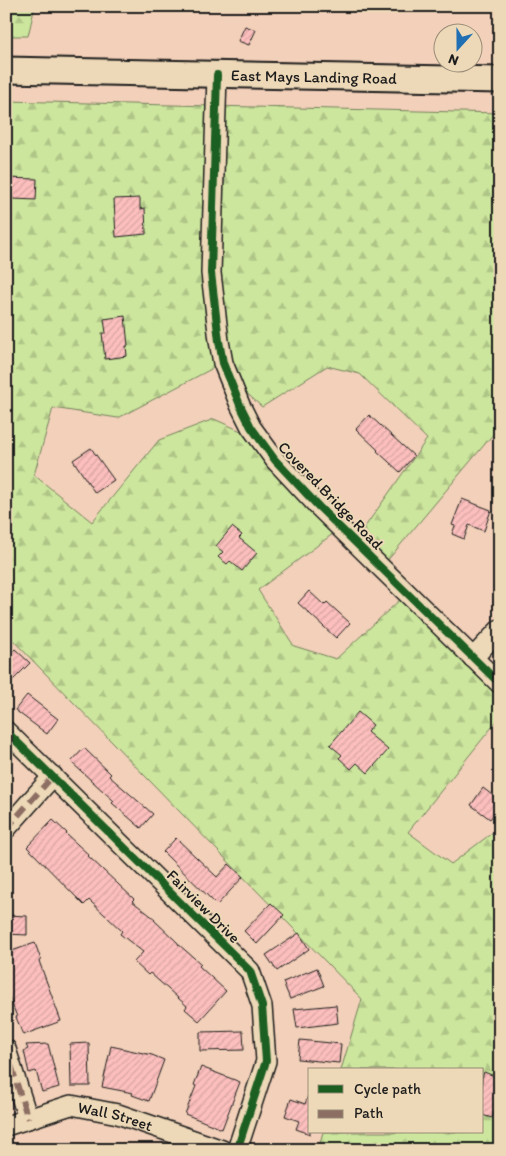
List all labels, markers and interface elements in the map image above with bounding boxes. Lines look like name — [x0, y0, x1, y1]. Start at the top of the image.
north arrow — [434, 22, 484, 72]
text: N — [446, 50, 461, 69]
street label: East Mays Landing Road — [231, 66, 397, 88]
street label: Covered Bridge Road — [274, 437, 387, 554]
street label: Fairview Drive — [163, 866, 245, 947]
legend — [308, 1068, 484, 1134]
text: Cycle path — [354, 1080, 421, 1098]
street label: Wall Street — [76, 1098, 155, 1135]
text: Path — [354, 1104, 383, 1122]

